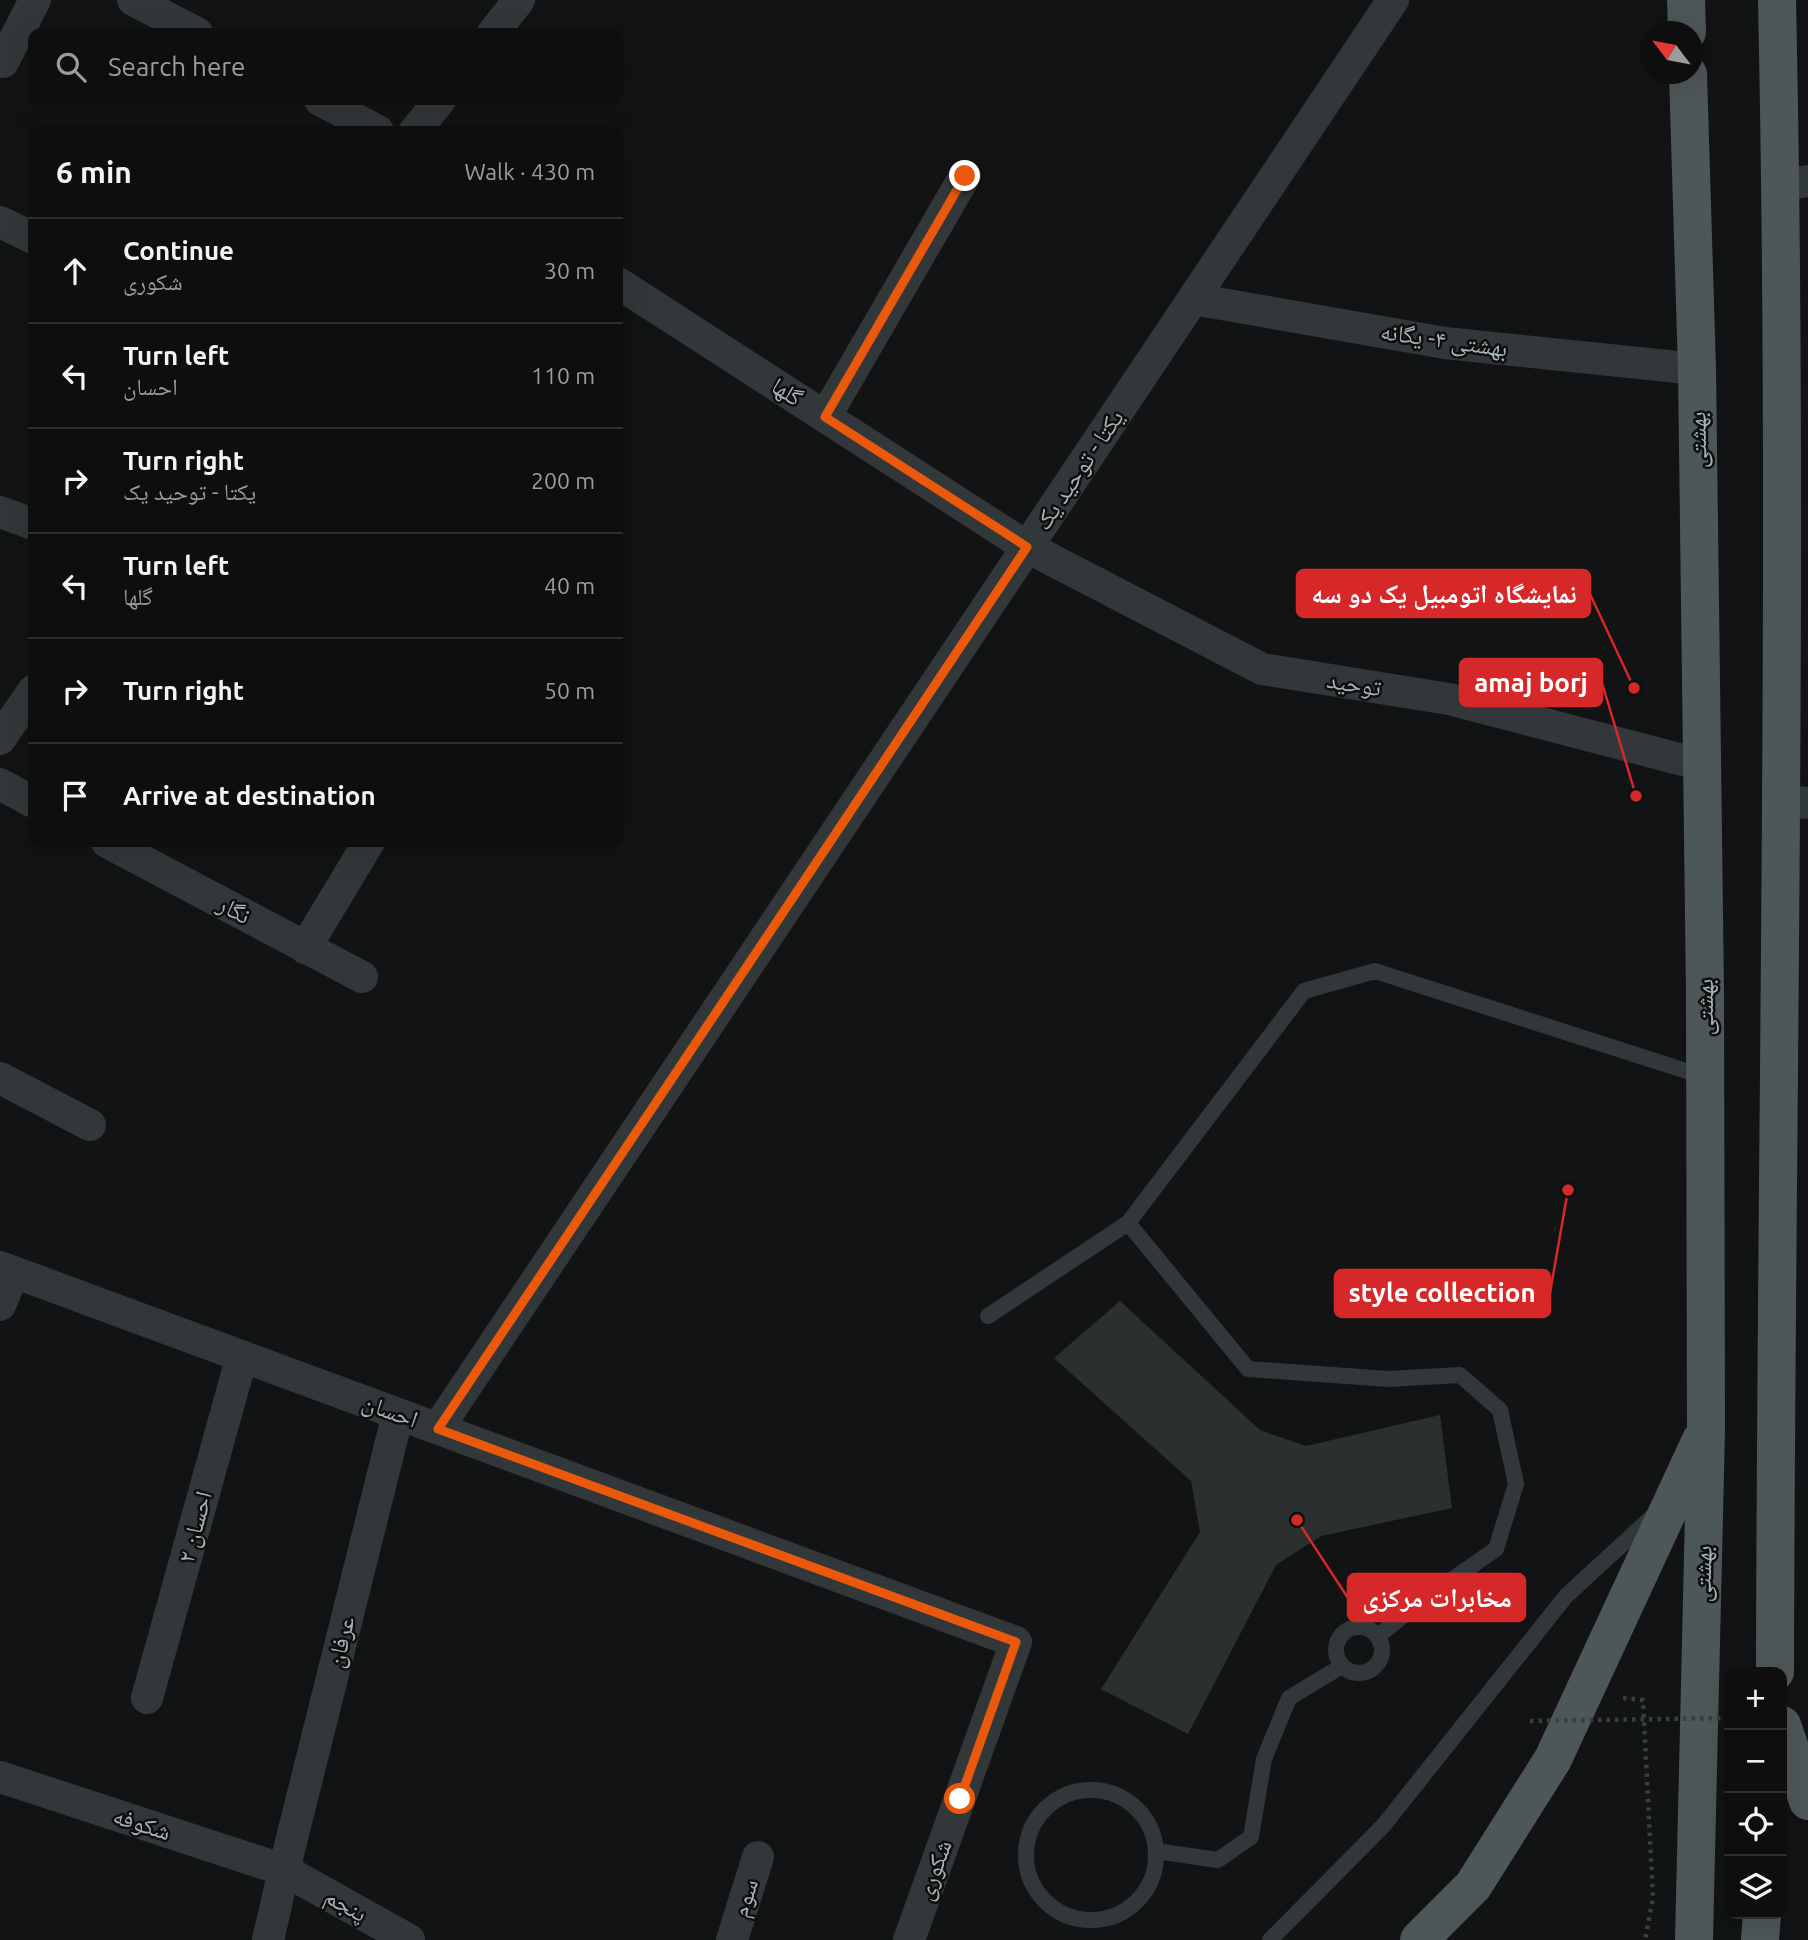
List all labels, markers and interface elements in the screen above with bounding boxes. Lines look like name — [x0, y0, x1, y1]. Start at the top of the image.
north arrow — [1640, 21, 1703, 84]
search box — [28, 28, 623, 105]
icon: search — [52, 48, 90, 86]
text: Search here — [108, 52, 245, 81]
text: 6 min — [56, 155, 132, 189]
text: Walk · 430 m — [464, 159, 595, 184]
route end — [949, 160, 980, 191]
text: Continue — [123, 236, 234, 265]
icon: ahead — [56, 252, 94, 290]
text: 30 m — [544, 258, 595, 283]
text: شکوری — [123, 269, 183, 294]
street label: بهشتی ۴- یگانه — [1379, 317, 1509, 363]
text: Turn left — [123, 341, 229, 370]
icon: left — [56, 357, 94, 395]
text: 110 m — [531, 363, 595, 388]
street label: گلها — [767, 372, 808, 411]
text: احسان — [123, 374, 178, 399]
street label: یکتا - توحید یک — [1029, 405, 1129, 535]
street label: بهشتی — [1684, 411, 1712, 469]
text: Turn right — [123, 446, 244, 475]
icon: right — [56, 462, 94, 500]
text: 200 m — [531, 468, 595, 493]
text: یکتا - توحید یک — [123, 479, 256, 504]
text: Turn left — [123, 551, 229, 580]
icon: left — [56, 567, 94, 605]
callout: نمایشگاه اتومبیل یک دو سه — [1297, 570, 1590, 617]
text: 40 m — [544, 573, 595, 598]
text: نمایشگاه اتومبیل یک دو سه — [1311, 579, 1577, 610]
text: گلها — [123, 584, 153, 609]
callout: amaj borj — [1460, 659, 1602, 706]
street label: توحید — [1325, 666, 1383, 702]
text: amaj borj — [1474, 668, 1588, 697]
icon: right — [56, 672, 94, 710]
text: Turn right — [123, 676, 244, 705]
text: 50 m — [544, 678, 595, 703]
icon: arrive — [56, 777, 94, 815]
text: Arrive at destination — [123, 781, 376, 810]
street label: نگار — [212, 889, 255, 929]
street label: بهشتی — [1691, 979, 1719, 1035]
callout: style collection — [1335, 1270, 1550, 1317]
text: style collection — [1348, 1278, 1536, 1307]
street label: احسان — [358, 1388, 422, 1434]
street label: احسان ۲ — [172, 1488, 218, 1566]
street label: بهشتی — [1689, 1545, 1717, 1603]
callout: مخابرات مرکزی — [1348, 1574, 1525, 1621]
text: مخابرات مرکزی — [1362, 1583, 1512, 1614]
street label: عرفان — [321, 1613, 361, 1671]
map controls — [1724, 1667, 1787, 1919]
button: + — [1724, 1667, 1787, 1730]
button: − — [1724, 1730, 1787, 1793]
route start — [944, 1783, 975, 1814]
button: locate — [1724, 1793, 1787, 1856]
street label: شکوفه — [110, 1802, 174, 1845]
street label: شکوری — [910, 1836, 958, 1904]
button: layers — [1724, 1856, 1787, 1919]
street label: سوم — [726, 1875, 766, 1921]
street label: پنجم — [319, 1882, 372, 1930]

